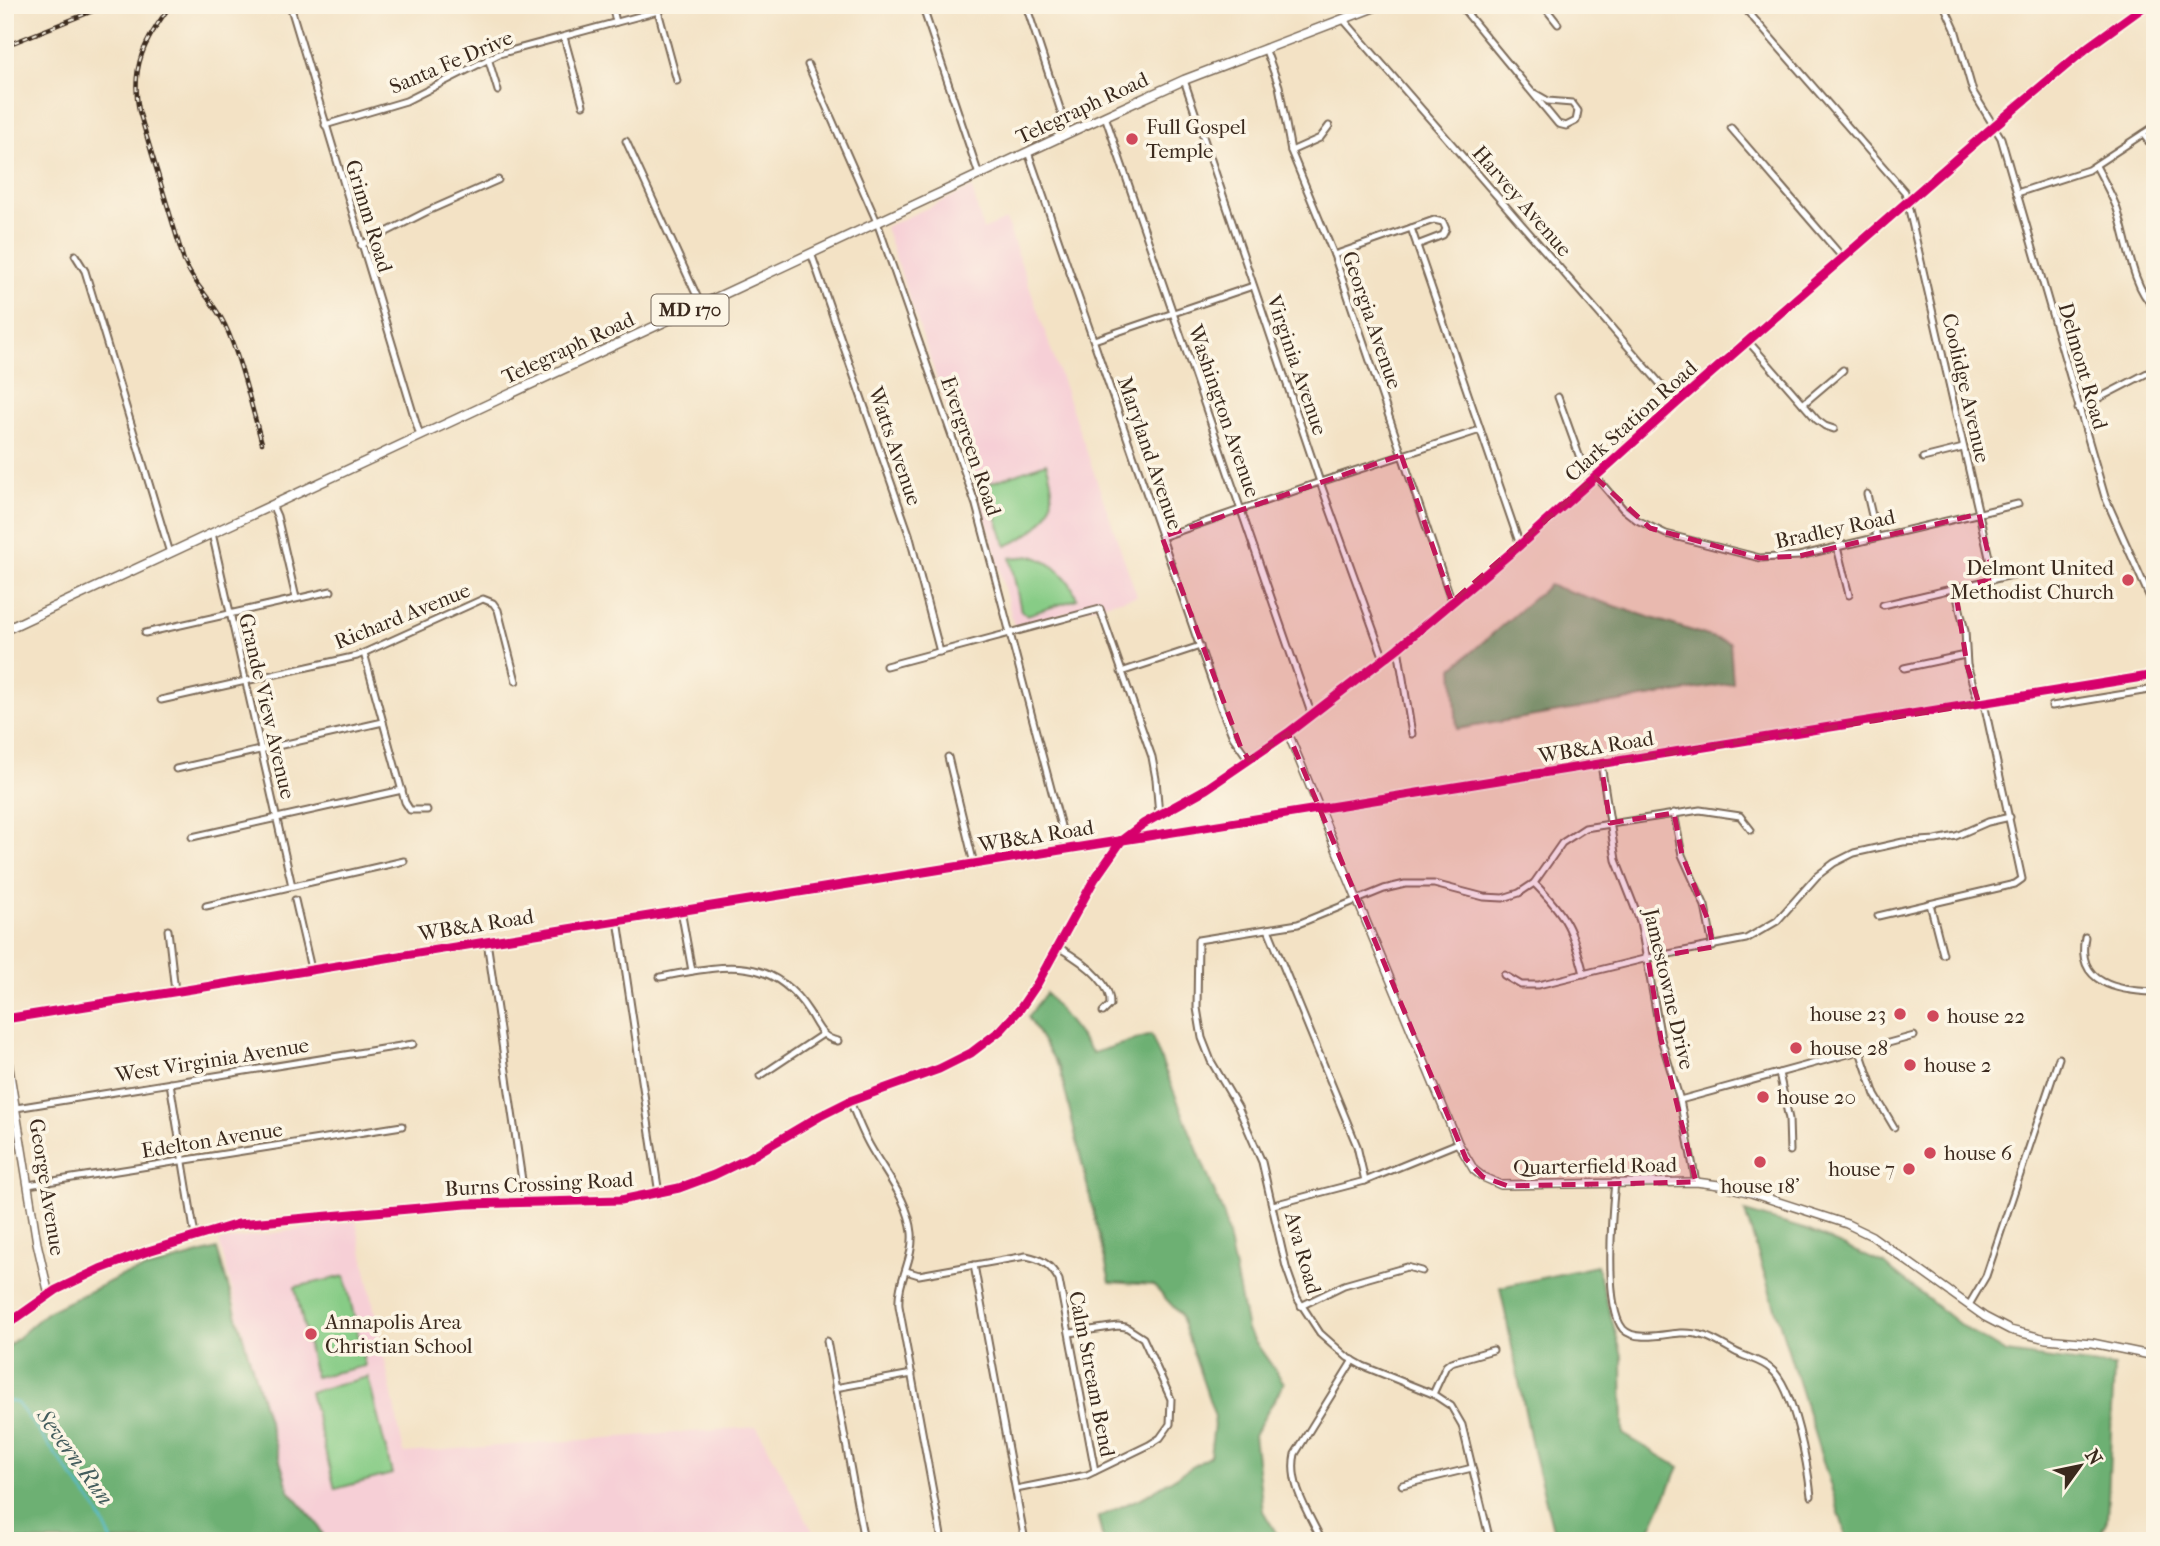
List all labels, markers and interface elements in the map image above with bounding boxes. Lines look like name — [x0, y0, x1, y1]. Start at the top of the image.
street label: Santa Fe Drive — [386, 25, 516, 99]
street label: Telegraph Road — [1012, 67, 1152, 149]
place label: Full Gospel Temple — [1146, 115, 1246, 163]
marker: Full Gospel Temple — [1124, 131, 1140, 147]
street label: Harvey Avenue — [1467, 141, 1577, 261]
street label: Grimm Road — [341, 157, 398, 276]
street label: Georgia Avenue — [1337, 248, 1407, 392]
street label: Virginia Avenue — [1261, 291, 1332, 438]
road number: MD 170 — [652, 294, 728, 326]
street label: Delmont Road — [2053, 300, 2113, 433]
street label: Telegraph Road — [498, 307, 638, 389]
street label: Coolidge Avenue — [1937, 311, 1995, 465]
street label: Washington Avenue — [1183, 321, 1265, 500]
street label: Clark Station Road — [1560, 355, 1702, 487]
street label: Evergreen Road — [936, 373, 1006, 520]
street label: Maryland Avenue — [1113, 373, 1187, 533]
street label: Watts Avenue — [863, 383, 927, 508]
street label: Bradley Road — [1773, 504, 1898, 553]
place label: Delmont United Methodist Church — [1950, 556, 2115, 604]
marker: Delmont United Methodist Church — [2120, 572, 2136, 588]
street label: Richard Avenue — [331, 578, 473, 654]
street label: Grande View Avenue — [234, 611, 300, 801]
street label: WB&A Road — [1536, 726, 1656, 768]
street label: WB&A Road — [976, 815, 1096, 857]
street label: WB&A Road — [416, 904, 536, 946]
street label: Jamestowne Drive — [1638, 904, 1699, 1072]
place label: house 23 — [1810, 1002, 1886, 1026]
place label: house 22 — [1947, 1004, 2025, 1028]
marker: house 23 — [1892, 1006, 1908, 1022]
marker: house 22 — [1925, 1008, 1941, 1024]
street label: West Virginia Avenue — [112, 1033, 311, 1087]
place label: house 28 — [1810, 1036, 1888, 1060]
marker: house 28 — [1788, 1040, 1804, 1056]
place label: house 2 — [1924, 1053, 1992, 1077]
marker: house 2 — [1902, 1057, 1918, 1073]
place label: house 20 — [1777, 1085, 1856, 1109]
marker: house 20 — [1755, 1089, 1771, 1105]
street label: George Avenue — [24, 1117, 70, 1257]
street label: Edelton Avenue — [140, 1117, 284, 1163]
place label: house 6 — [1944, 1141, 2013, 1165]
marker: house 6 — [1922, 1145, 1938, 1161]
street label: Quarterfield Road — [1513, 1153, 1678, 1179]
marker: house 18' — [1752, 1154, 1768, 1170]
place label: house 7 — [1828, 1157, 1895, 1181]
marker: house 7 — [1901, 1161, 1917, 1177]
street label: Burns Crossing Road — [444, 1167, 634, 1201]
place label: house 18' — [1720, 1174, 1800, 1198]
street label: Ava Road — [1280, 1208, 1326, 1297]
street label: Calm Stream Bend — [1064, 1289, 1120, 1460]
place label: Annapolis Area Christian School — [324, 1310, 473, 1358]
marker: Annapolis Area Christian School — [303, 1326, 319, 1342]
water label: Severn Run — [30, 1403, 119, 1511]
north arrow — [2044, 1430, 2114, 1500]
text: N — [2080, 1445, 2107, 1470]

